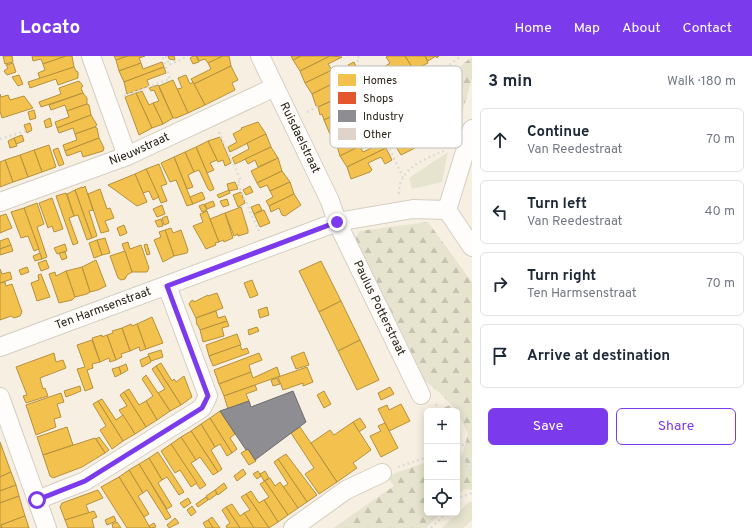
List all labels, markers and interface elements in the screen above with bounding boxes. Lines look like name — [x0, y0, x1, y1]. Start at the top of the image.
text: Locato — [20, 16, 80, 40]
text: Home — [515, 20, 552, 37]
text: Map — [574, 20, 600, 37]
text: About — [622, 20, 661, 37]
text: Contact — [683, 20, 732, 37]
legend — [330, 66, 462, 148]
text: 3 min — [488, 71, 532, 93]
text: Homes — [363, 74, 397, 88]
text: Walk · 180 m — [667, 74, 736, 90]
text: Shops — [363, 92, 393, 106]
street label: Ruisdaelstraat — [276, 100, 324, 176]
text: Industry — [363, 110, 404, 124]
text: Continue — [527, 123, 589, 142]
text: Other — [363, 128, 392, 142]
street label: Nieuwstraat — [107, 129, 172, 170]
icon: ahead — [489, 129, 511, 151]
text: 70 m — [706, 132, 735, 148]
text: Van Reedestraat — [527, 142, 623, 158]
text: Turn left — [527, 195, 587, 214]
icon: left — [489, 201, 511, 223]
text: 40 m — [705, 204, 735, 220]
route end — [328, 213, 346, 231]
text: Van Reedestraat — [527, 214, 623, 230]
street label: Paulus Potterstraat — [349, 258, 409, 358]
text: Turn right — [527, 267, 596, 286]
icon: right — [489, 273, 511, 295]
text: 70 m — [706, 276, 735, 292]
street label: Ten Harmsenstraat — [53, 284, 153, 334]
text: Ten Harmsenstraat — [527, 286, 637, 302]
icon: arrive — [489, 345, 511, 367]
text: Arrive at destination — [527, 347, 670, 366]
map controls — [424, 408, 460, 516]
button: + — [424, 408, 460, 444]
button: Save — [488, 408, 608, 445]
button: Share — [616, 408, 736, 445]
button: − — [424, 444, 460, 480]
button: locate — [424, 480, 460, 516]
route start — [28, 491, 46, 509]

